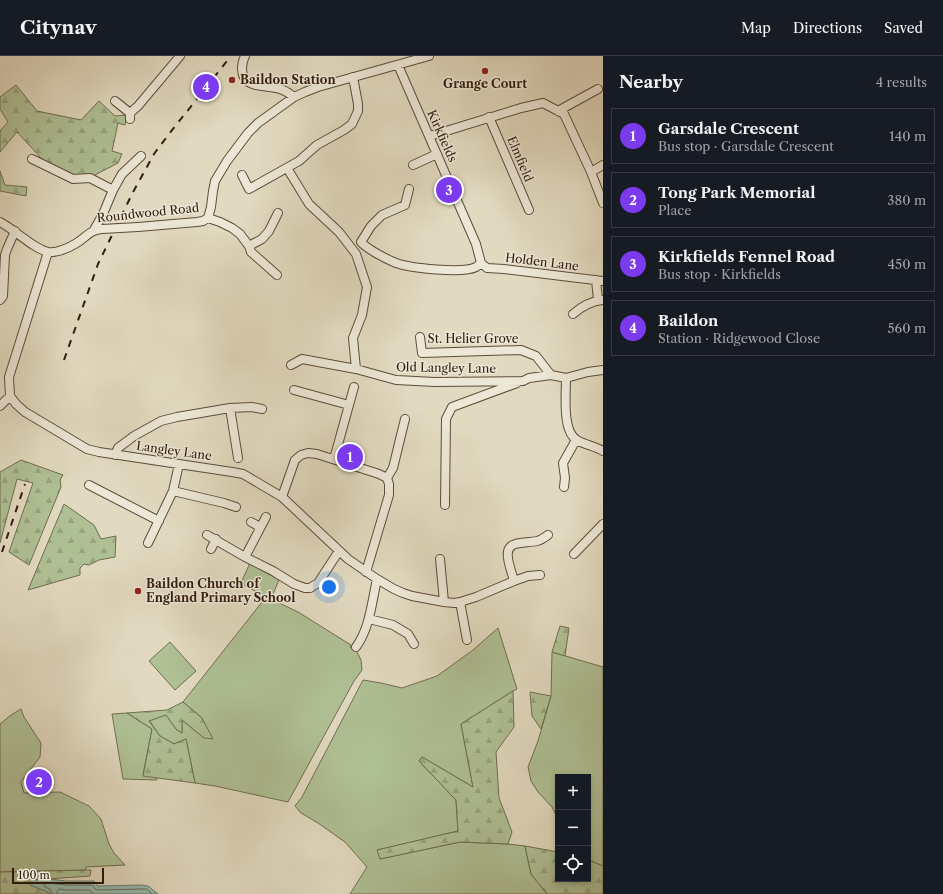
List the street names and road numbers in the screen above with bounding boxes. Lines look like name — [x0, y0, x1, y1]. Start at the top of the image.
street label: Kirkfields — [424, 107, 461, 164]
street label: Elmfield — [504, 134, 537, 185]
street label: Roundwood Road — [96, 200, 200, 225]
street label: Holden Lane — [504, 250, 580, 273]
street label: St. Helier Grove — [428, 331, 519, 346]
street label: Old Langley Lane — [396, 359, 496, 376]
street label: Langley Lane — [135, 438, 213, 463]

